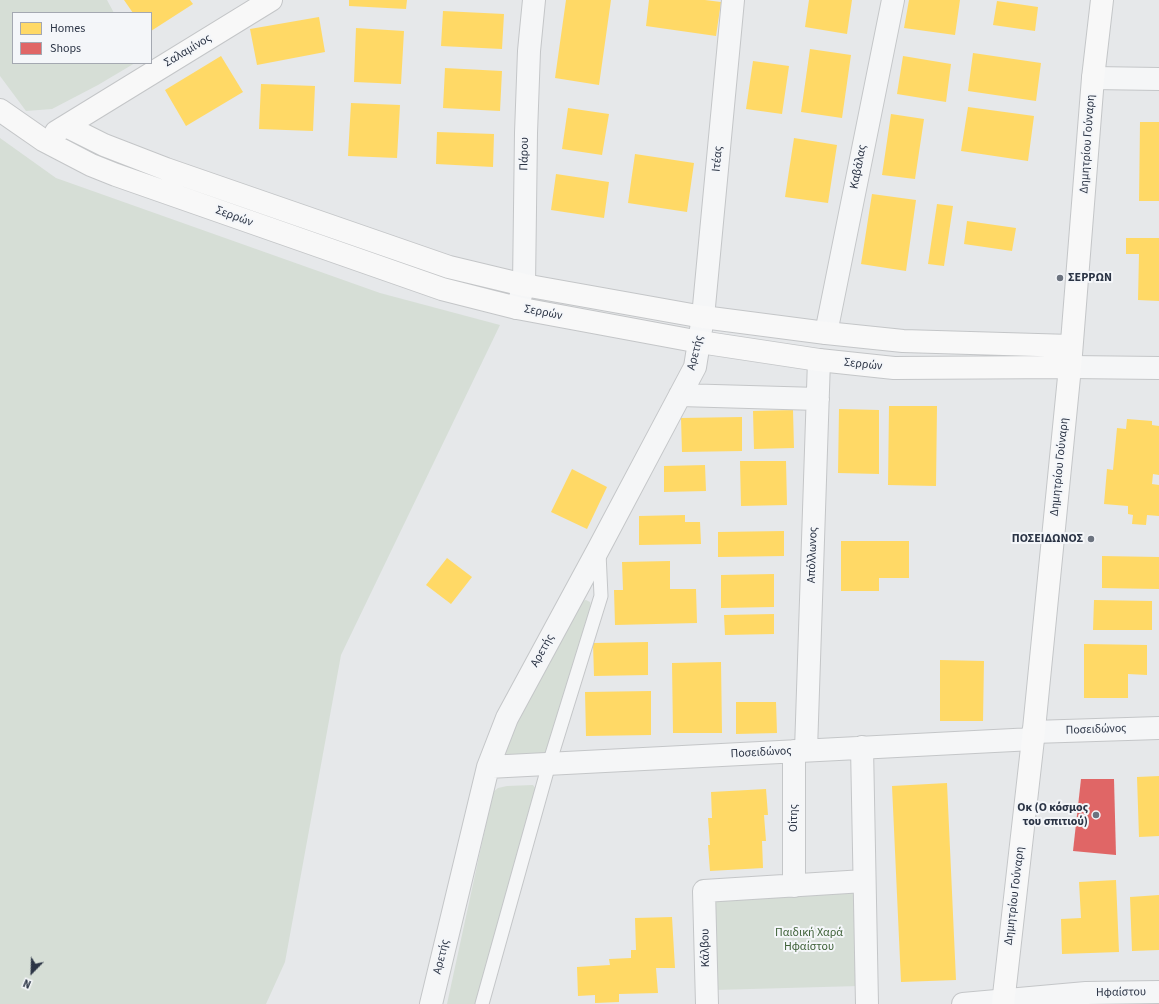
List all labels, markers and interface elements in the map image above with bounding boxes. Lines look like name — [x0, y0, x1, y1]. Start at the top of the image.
legend — [12, 12, 152, 64]
text: Homes — [50, 20, 85, 37]
street label: Σαλαμίνος — [162, 31, 214, 71]
text: Shops — [50, 40, 81, 57]
street label: Δημητρίου Γούναρη — [1077, 94, 1099, 194]
street label: Πάρου — [518, 137, 532, 171]
street label: Καβάλας — [848, 144, 870, 190]
street label: Ιτέας — [710, 146, 726, 172]
street label: Σερρών — [213, 204, 255, 230]
place label: ΣΕΡΡΩΝ — [1068, 271, 1112, 285]
marker: ΣΕΡΡΩΝ — [1055, 273, 1065, 283]
street label: Σερρών — [523, 302, 563, 324]
street label: Αρετής — [685, 334, 707, 372]
street label: Σερρών — [843, 356, 883, 374]
street label: Δημητρίου Γούναρη — [1048, 417, 1072, 517]
street label: Απόλλωνος — [805, 527, 821, 583]
place label: ΠΟΣΕΙΔΩΝΟΣ — [1012, 532, 1083, 546]
marker: ΠΟΣΕΙΔΩΝΟΣ — [1086, 534, 1096, 544]
street label: Αρετής — [528, 632, 558, 670]
street label: Ποσειδώνος — [1065, 722, 1127, 738]
street label: Ποσειδώνος — [730, 744, 792, 762]
place label: Οκ (Ο κόσμος του σπιτιού) — [1017, 801, 1088, 829]
street label: Οίτης — [787, 804, 801, 832]
marker: Οκ (Ο κόσμος του σπιτιού) — [1091, 810, 1101, 820]
street label: Δημητρίου Γούναρη — [1002, 846, 1028, 946]
park label: Παιδική Χαρά Ηφαίστου — [775, 926, 843, 954]
street label: Κάλβου — [698, 928, 714, 968]
street label: Αρετής — [431, 938, 453, 976]
north arrow — [12, 952, 52, 992]
text: N — [21, 975, 33, 992]
street label: Ηφαίστου — [1096, 985, 1146, 1001]

